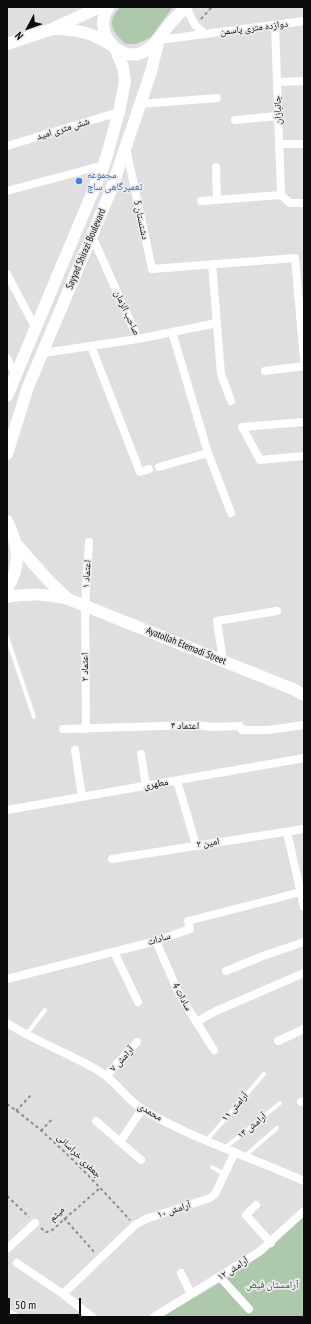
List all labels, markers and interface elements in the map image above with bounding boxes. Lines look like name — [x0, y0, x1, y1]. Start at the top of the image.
north arrow — [8, 8, 48, 48]
street label: دوازده متری یاسمن — [219, 18, 289, 38]
text: N — [12, 29, 26, 43]
street label: جانبازان — [271, 95, 285, 125]
street label: شش متری امید — [35, 115, 91, 143]
place label: مجموعه تعمیرگاهی ساچ — [87, 169, 143, 192]
marker: مجموعه تعمیرگاهی ساچ — [74, 176, 84, 186]
street label: دشتستان 5 — [131, 199, 151, 241]
street label: Sayyad Shirazi Boulevard — [64, 207, 108, 291]
street label: صاحب الزمان — [111, 288, 143, 338]
street label: اعتماد ۱ — [80, 559, 94, 589]
street label: Ayatollah Etemadi Street — [144, 624, 228, 668]
street label: اعتماد ۲ — [79, 653, 91, 681]
street label: اعتماد ۴ — [171, 720, 199, 732]
street label: مطهری — [143, 776, 169, 792]
street label: امین ۲ — [196, 835, 220, 851]
street label: سادات — [146, 930, 172, 948]
street label: سادات 4 — [169, 981, 195, 1013]
street label: آرامش ۷ — [107, 1044, 137, 1074]
street label: آرامش ۱۱ — [219, 1090, 251, 1124]
street label: محمدی — [136, 1100, 164, 1124]
street label: آرامش ۱۳ — [235, 1110, 269, 1142]
street label: جعفری خراسانی — [54, 1131, 104, 1181]
street label: آرامش ۱۰ — [156, 1199, 192, 1221]
street label: میثم — [47, 1204, 67, 1224]
street label: آرامش ۱۲ — [215, 1255, 251, 1283]
park label: آرامستان فیض — [246, 1279, 298, 1291]
scale bar — [10, 1290, 83, 1316]
text: 50 m — [15, 1297, 36, 1312]

